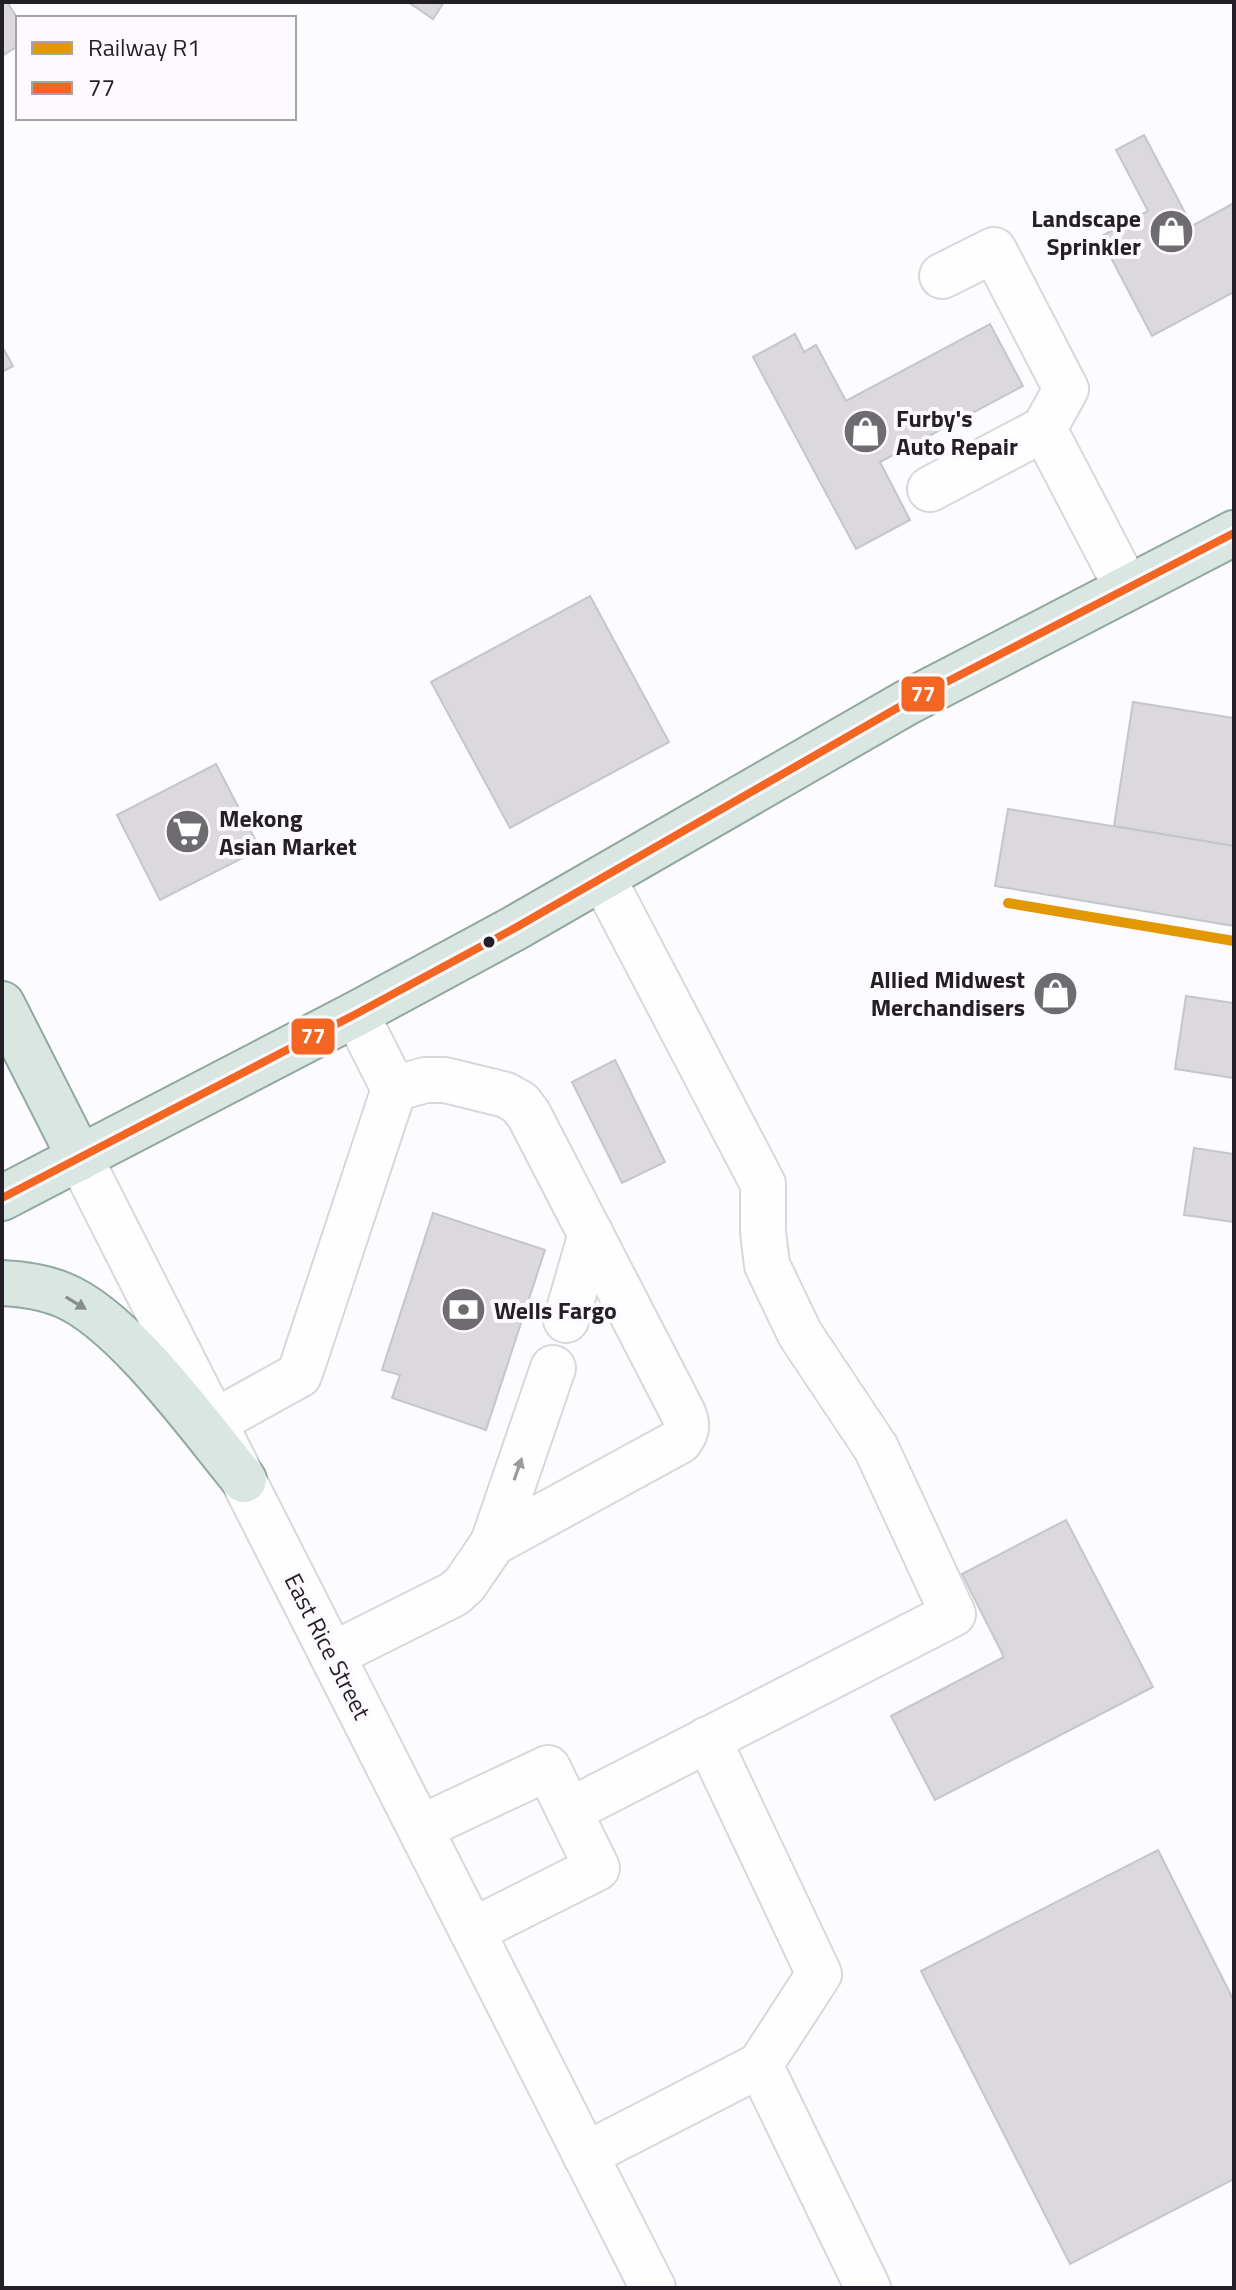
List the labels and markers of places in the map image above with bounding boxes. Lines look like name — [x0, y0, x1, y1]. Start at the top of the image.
place label: Landscape Sprinkler — [1031, 200, 1141, 264]
shop icon: Landscape Sprinkler — [1148, 208, 1196, 256]
place label: Furby's Auto Repair — [896, 400, 1018, 464]
shop icon: Furby's Auto Repair — [841, 408, 889, 456]
place label: Mekong Asian Market — [219, 800, 357, 864]
supermarket icon: Mekong Asian Market — [164, 808, 212, 856]
unlabelled marker — [481, 934, 497, 950]
place label: Allied Midwest Merchandisers — [870, 961, 1025, 1025]
shop icon: Allied Midwest Merchandisers — [1032, 969, 1080, 1017]
bank icon: Wells Fargo — [439, 1286, 487, 1334]
place label: Wells Fargo — [494, 1292, 617, 1328]

